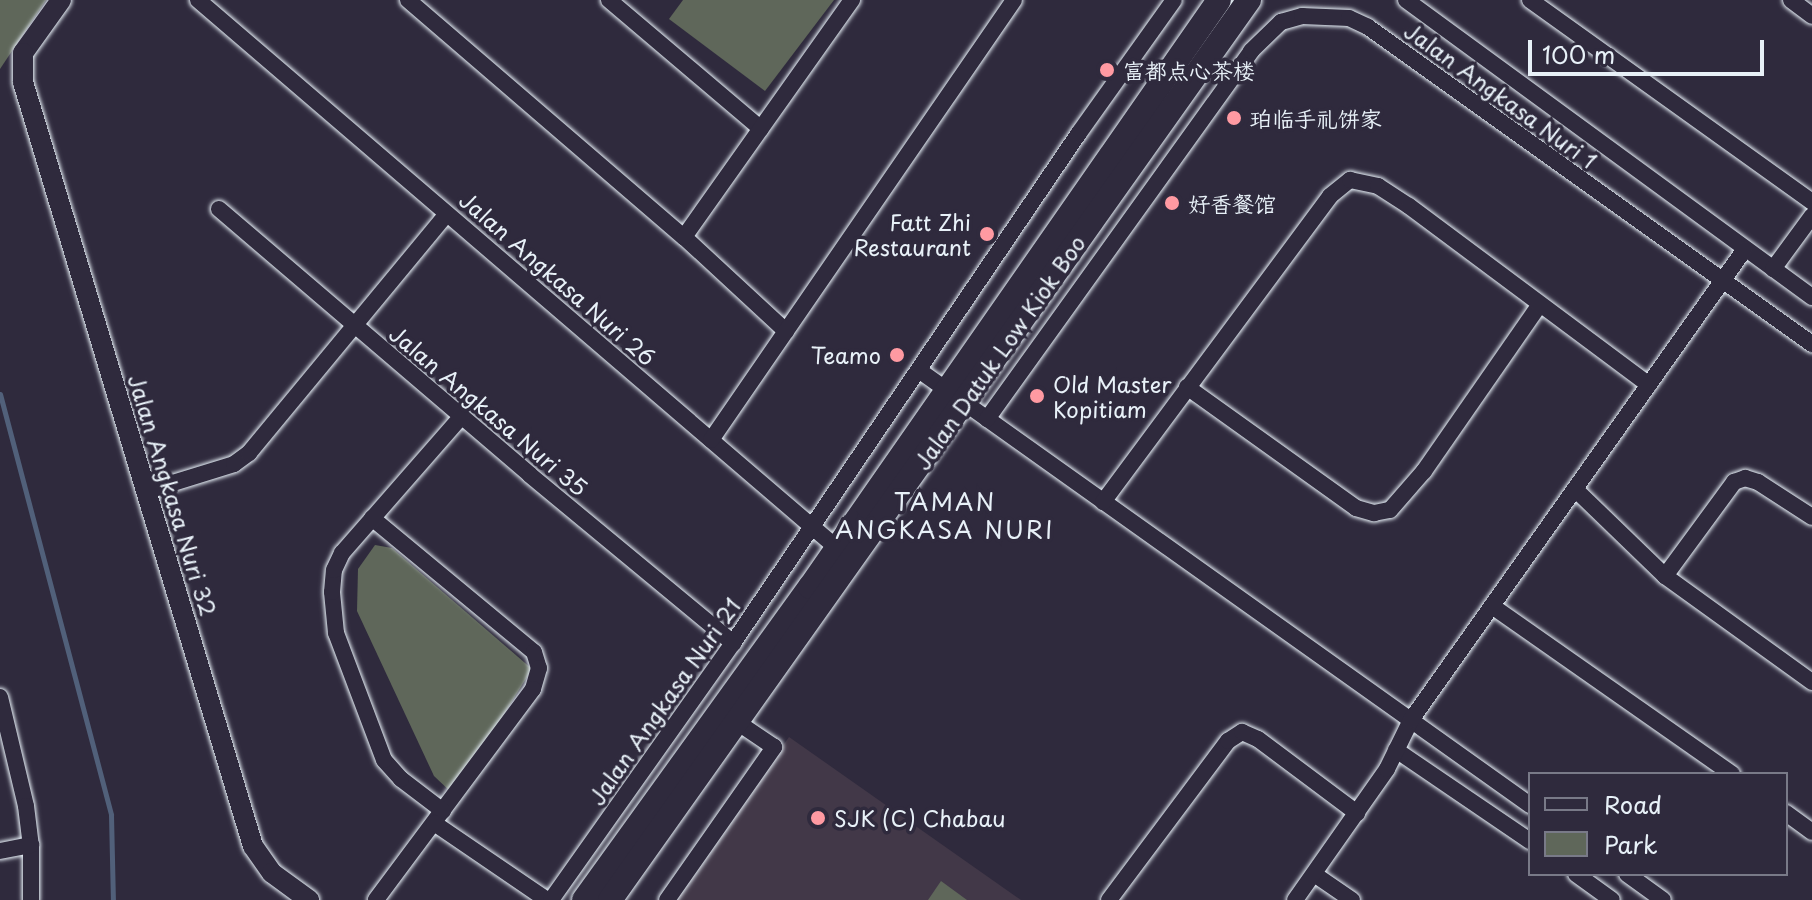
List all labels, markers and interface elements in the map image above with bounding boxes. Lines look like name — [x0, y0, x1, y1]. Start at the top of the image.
street label: Jalan Angkasa Nuri 1 — [1400, 16, 1602, 174]
scale bar — [1532, 24, 1768, 74]
text: 100 m — [1542, 36, 1615, 72]
place label: 富都点心茶楼 — [1123, 57, 1255, 83]
marker: 富都点心茶楼 — [1098, 61, 1116, 79]
place label: 珀临手礼饼家 — [1250, 105, 1382, 131]
marker: 珀临手礼饼家 — [1225, 109, 1243, 127]
street label: Jalan Angkasa Nuri 26 — [454, 185, 662, 371]
place label: 好香餐馆 — [1188, 190, 1276, 216]
marker: 好香餐馆 — [1163, 194, 1181, 212]
place label: Fatt Zhi Restaurant — [853, 208, 971, 260]
marker: Fatt Zhi Restaurant — [978, 225, 996, 243]
street label: Jalan Datuk Low Kiok Boo — [907, 229, 1091, 475]
street label: Jalan Angkasa Nuri 35 — [385, 320, 593, 500]
place label: Teamo — [811, 342, 881, 368]
marker: Teamo — [888, 346, 906, 364]
place label: Old Master Kopitiam — [1053, 370, 1173, 422]
street label: Jalan Angkasa Nuri 32 — [124, 371, 222, 619]
marker: Old Master Kopitiam — [1028, 387, 1046, 405]
district label: TAMAN ANGKASA NURI — [836, 488, 1054, 544]
street label: Jalan Angkasa Nuri 21 — [582, 592, 746, 810]
legend — [1528, 772, 1788, 876]
text: Road — [1604, 786, 1662, 822]
place label: SJK (C) Chabau — [834, 805, 1007, 831]
marker: SJK (C) Chabau — [809, 809, 827, 827]
text: Park — [1604, 826, 1658, 862]

